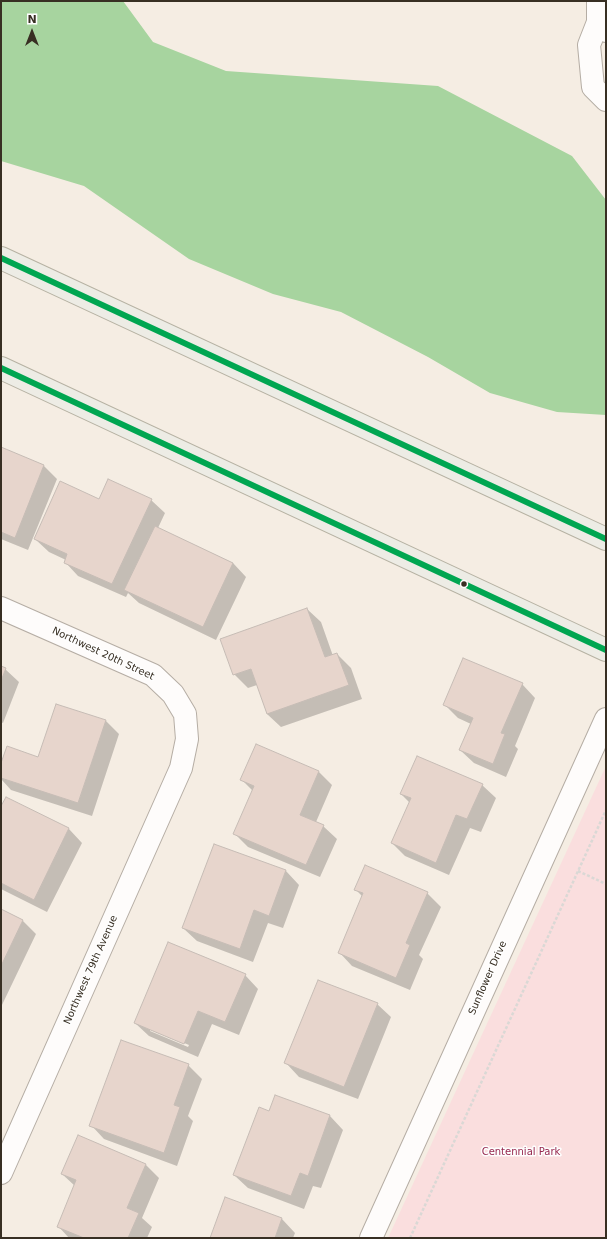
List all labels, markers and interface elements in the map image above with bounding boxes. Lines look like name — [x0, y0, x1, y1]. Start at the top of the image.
north arrow — [12, 12, 52, 52]
text: N — [27, 13, 37, 26]
unlabelled marker — [459, 579, 469, 589]
street label: Northwest 20th Street — [50, 625, 156, 683]
street label: Northwest 79th Avenue — [62, 914, 120, 1026]
street label: Sunflower Drive — [466, 939, 510, 1017]
park label: Centennial Park — [482, 1146, 560, 1158]

